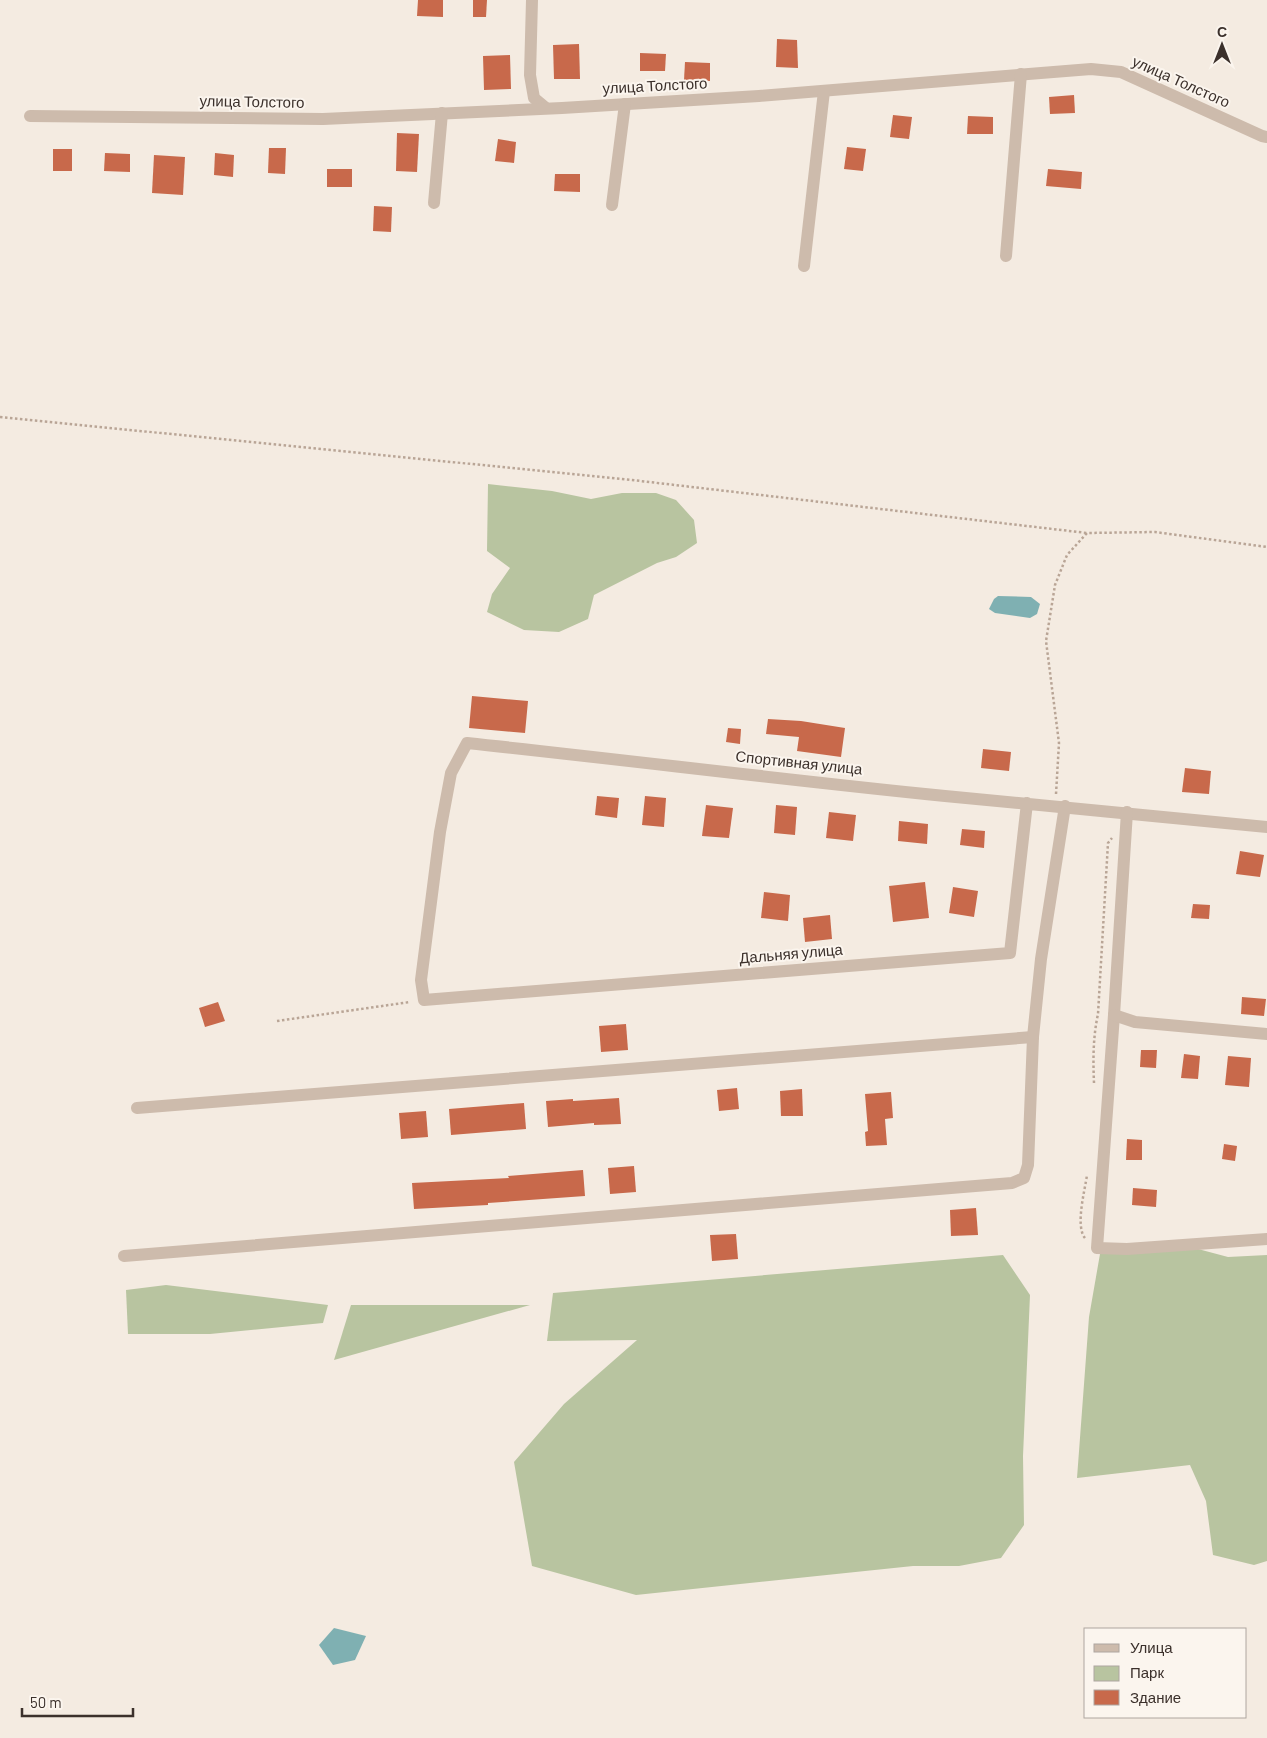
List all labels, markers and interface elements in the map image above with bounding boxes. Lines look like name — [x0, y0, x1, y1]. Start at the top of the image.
north arrow — [1197, 20, 1247, 70]
text: С — [1217, 23, 1227, 40]
street label: улица Толстого — [1130, 52, 1233, 111]
street label: улица Толстого — [602, 73, 708, 97]
street label: улица Толстого — [199, 91, 305, 111]
street label: Спортивная улица — [735, 746, 864, 778]
street label: Дальняя улица — [738, 939, 844, 966]
legend — [1084, 1628, 1247, 1718]
text: Улица — [1130, 1638, 1173, 1656]
text: Парк — [1130, 1663, 1164, 1681]
scale bar — [22, 1686, 134, 1718]
text: Здание — [1130, 1688, 1181, 1706]
text: 50 m — [30, 1693, 62, 1711]

